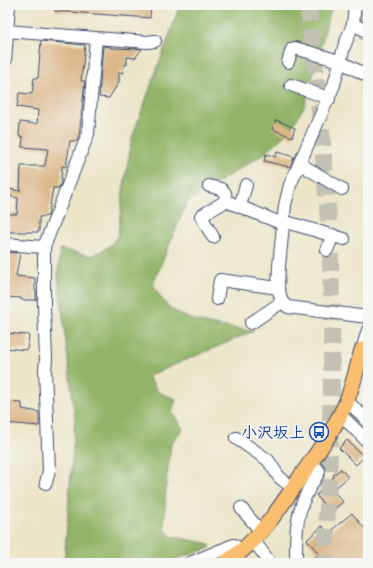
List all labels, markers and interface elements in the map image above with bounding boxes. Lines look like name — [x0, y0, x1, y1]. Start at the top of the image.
bus stop icon: 小沢坂上 — [308, 421, 330, 443]
place label: 小沢坂上 — [241, 423, 305, 443]

